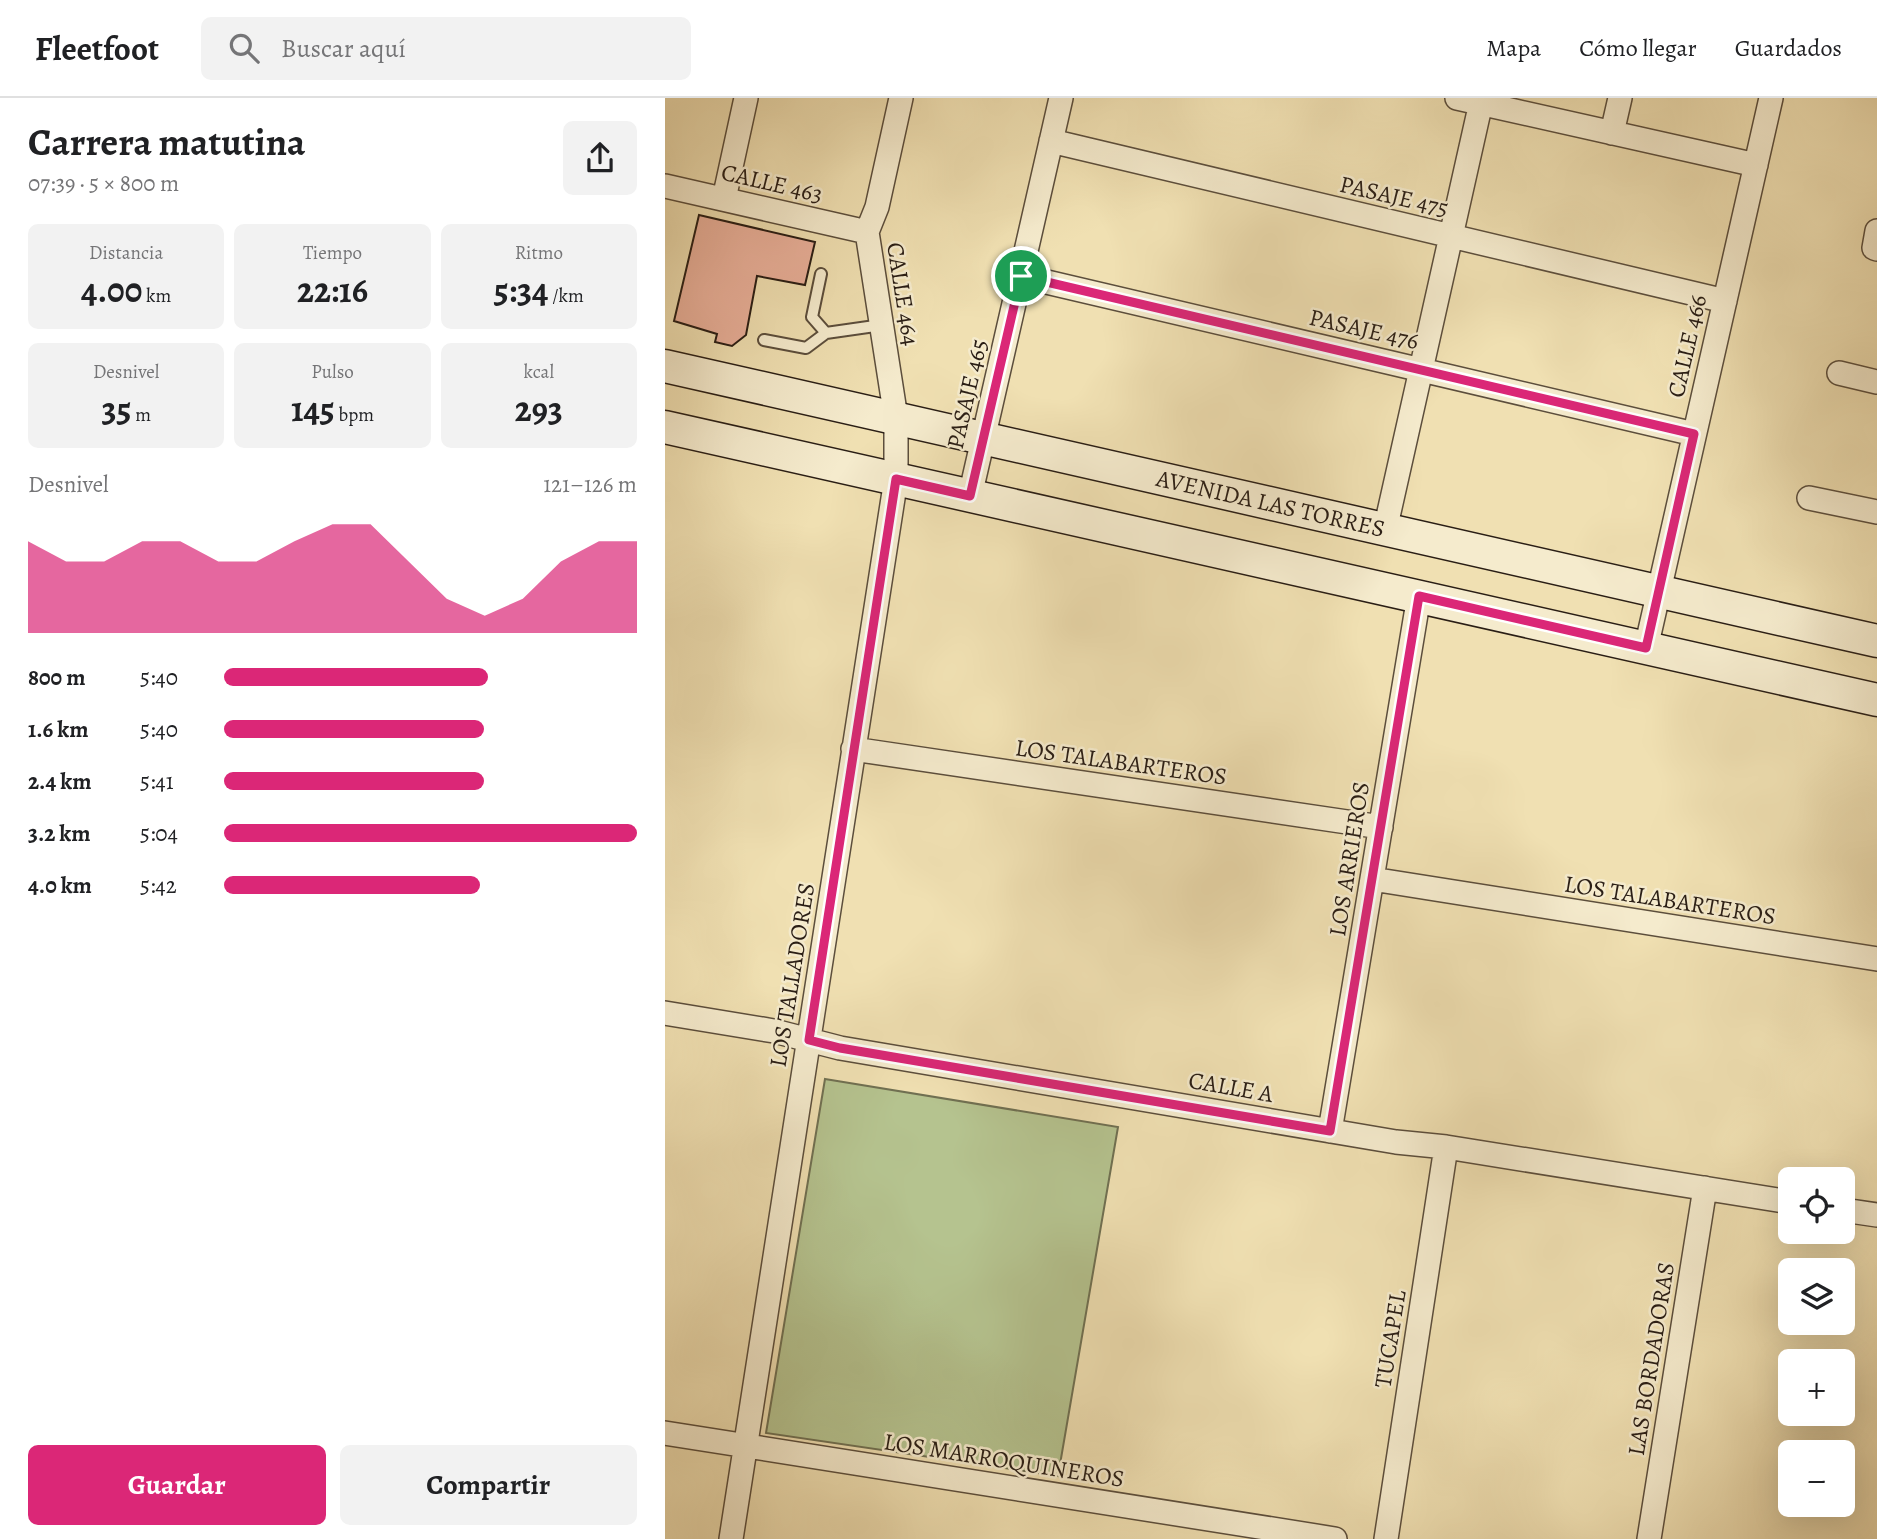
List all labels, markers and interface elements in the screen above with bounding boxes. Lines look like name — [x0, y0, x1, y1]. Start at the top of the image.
search box — [201, 17, 691, 80]
text: Fleetfoot — [35, 26, 159, 71]
icon: search — [225, 29, 263, 67]
text: Buscar aquí — [281, 31, 406, 66]
text: Mapa — [1486, 32, 1541, 64]
text: Cómo llegar — [1579, 32, 1697, 64]
text: Guardados — [1735, 32, 1842, 64]
text: Carrera matutina — [28, 116, 305, 168]
button: share — [563, 121, 637, 195]
street label: CALLE 463 — [718, 156, 826, 210]
text: 07:39 · 5 × 800 m — [28, 168, 179, 199]
street label: PASAJE 475 — [1336, 168, 1452, 224]
text: Distancia — [89, 240, 163, 266]
text: Tiempo — [303, 240, 362, 266]
text: Ritmo — [515, 240, 563, 266]
street label: CALLE 464 — [879, 240, 927, 348]
pin — [991, 246, 1051, 306]
icon: arrive — [1002, 257, 1040, 295]
text: 4.00 — [81, 266, 142, 314]
text: 22:16 — [297, 266, 368, 314]
text: 5:34 — [494, 266, 549, 314]
text: km — [142, 283, 171, 309]
text: /km — [549, 283, 584, 309]
street label: CALLE 466 — [1660, 292, 1714, 400]
street label: PASAJE 476 — [1306, 301, 1422, 357]
street label: PASAJE 465 — [939, 336, 995, 452]
text: Desnivel — [93, 359, 159, 385]
text: Pulso — [311, 359, 354, 385]
text: kcal — [524, 359, 554, 385]
text: 35 — [101, 385, 131, 433]
text: 145 — [291, 385, 335, 433]
text: 293 — [515, 385, 563, 433]
text: m — [131, 402, 151, 428]
text: bpm — [335, 402, 374, 428]
street label: AVENIDA LAS TORRES — [1152, 462, 1388, 545]
text: Desnivel — [28, 469, 109, 500]
text: 121–126 m — [543, 469, 637, 500]
text: 800 m — [28, 662, 85, 693]
text: 5:40 — [140, 662, 178, 693]
text: 1.6 km — [28, 714, 88, 745]
text: 5:40 — [140, 714, 178, 745]
street label: LOS TALABARTEROS — [1013, 731, 1229, 793]
text: 2.4 km — [28, 766, 91, 797]
text: 5:41 — [140, 766, 174, 797]
street label: LOS ARRIEROS — [1321, 779, 1377, 939]
text: 3.2 km — [28, 818, 91, 849]
text: 5:04 — [140, 818, 178, 849]
street label: LOS TALABARTEROS — [1562, 867, 1778, 933]
text: 4.0 km — [28, 870, 92, 901]
text: 5:42 — [140, 870, 177, 901]
street label: LOS TALLADORES — [762, 880, 822, 1070]
street label: CALLE A — [1186, 1064, 1277, 1110]
map controls — [1778, 1167, 1855, 1517]
button: locate — [1778, 1167, 1855, 1244]
button: layers — [1778, 1258, 1855, 1335]
street label: LAS BORDADORAS — [1620, 1260, 1682, 1458]
street label: TUCAPEL — [1367, 1287, 1414, 1390]
button: + — [1778, 1349, 1855, 1426]
street label: LOS MARROQUINEROS — [881, 1425, 1127, 1495]
button: − — [1778, 1440, 1855, 1517]
button: Guardar — [28, 1445, 326, 1525]
button: Compartir — [340, 1445, 637, 1525]

